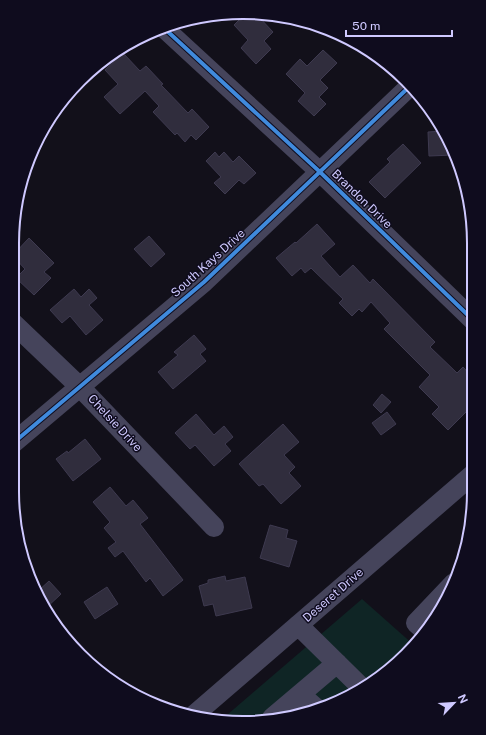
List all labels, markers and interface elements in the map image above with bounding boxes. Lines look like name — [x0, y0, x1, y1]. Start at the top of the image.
scale bar — [346, 12, 452, 38]
text: 50 m — [352, 19, 380, 33]
street label: Brandon Drive — [329, 167, 395, 231]
street label: South Kays Drive — [168, 226, 248, 300]
street label: Chelsie Drive — [85, 392, 145, 455]
street label: Deseret Drive — [300, 565, 366, 625]
north arrow — [434, 683, 474, 723]
text: N — [456, 692, 470, 705]

